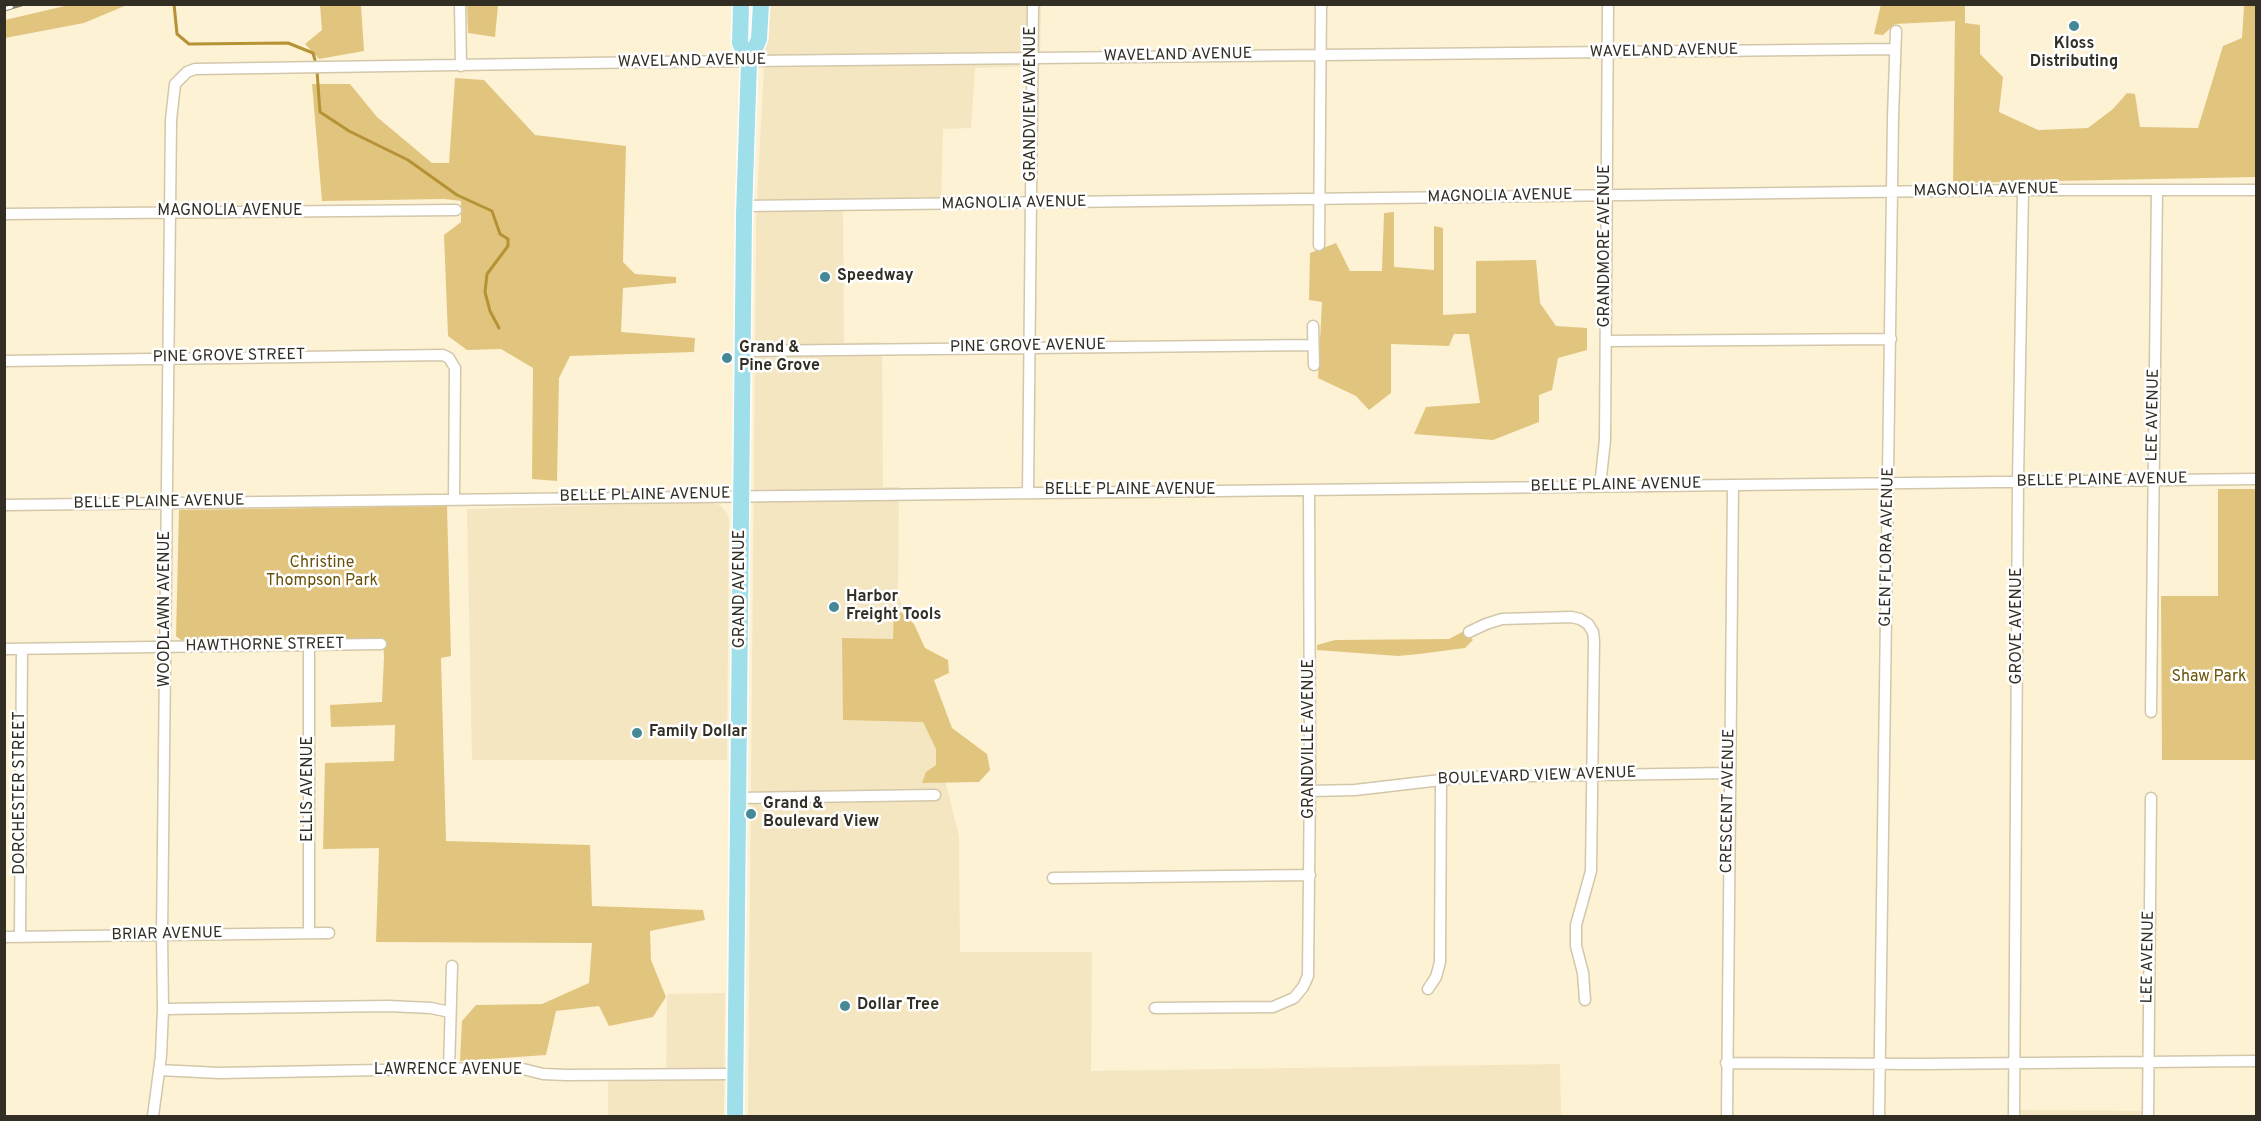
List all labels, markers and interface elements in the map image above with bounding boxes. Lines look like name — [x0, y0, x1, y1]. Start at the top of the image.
marker: Kloss Distributing — [2067, 19, 2081, 33]
street label: GRANDVIEW AVENUE — [1022, 26, 1042, 182]
place label: Kloss Distributing — [2030, 35, 2118, 73]
street label: WAVELAND AVENUE — [1590, 41, 1738, 63]
street label: WAVELAND AVENUE — [1104, 45, 1252, 67]
street label: WAVELAND AVENUE — [618, 51, 766, 73]
street label: GRANDMORE AVENUE — [1596, 164, 1616, 328]
street label: MAGNOLIA AVENUE — [1913, 180, 2059, 202]
street label: MAGNOLIA AVENUE — [1427, 186, 1573, 208]
street label: MAGNOLIA AVENUE — [941, 193, 1087, 215]
street label: MAGNOLIA AVENUE — [157, 202, 303, 222]
place label: Speedway — [837, 267, 913, 287]
marker: Speedway — [818, 270, 832, 284]
street label: PINE GROVE AVENUE — [950, 336, 1106, 358]
place label: Grand & Pine Grove — [739, 339, 820, 377]
street label: PINE GROVE STREET — [152, 346, 306, 368]
marker: Grand & Pine Grove — [720, 351, 734, 365]
street label: LEE AVENUE — [2144, 368, 2164, 462]
street label: GLEN FLORA AVENUE — [1877, 467, 1899, 627]
street label: BELLE PLAINE AVENUE — [2016, 470, 2188, 492]
street label: BELLE PLAINE AVENUE — [1530, 475, 1702, 497]
street label: BELLE PLAINE AVENUE — [1044, 481, 1216, 501]
street label: BELLE PLAINE AVENUE — [559, 485, 731, 507]
street label: BELLE PLAINE AVENUE — [73, 492, 245, 514]
street label: GRAND AVENUE — [731, 530, 751, 648]
street label: WOODLAWN AVENUE — [156, 531, 176, 687]
park label: Christine Thompson Park — [266, 554, 378, 592]
street label: GROVE AVENUE — [2008, 568, 2028, 684]
place label: Harbor Freight Tools — [846, 588, 941, 626]
marker: Harbor Freight Tools — [827, 600, 841, 614]
street label: HAWTHORNE STREET — [185, 635, 345, 657]
street label: GRANDVILLE AVENUE — [1300, 659, 1320, 819]
park label: Shaw Park — [2171, 668, 2247, 688]
street label: DORCHESTER STREET — [11, 711, 31, 875]
place label: Family Dollar — [649, 723, 747, 743]
marker: Family Dollar — [630, 726, 644, 740]
street label: CRESCENT AVENUE — [1718, 728, 1740, 874]
street label: ELLIS AVENUE — [299, 736, 319, 842]
street label: BOULEVARD VIEW AVENUE — [1437, 764, 1637, 790]
place label: Grand & Boulevard View — [763, 795, 879, 833]
marker: Grand & Boulevard View — [744, 807, 758, 821]
street label: LEE AVENUE — [2139, 910, 2159, 1004]
street label: BRIAR AVENUE — [111, 924, 223, 946]
place label: Dollar Tree — [857, 996, 939, 1016]
marker: Dollar Tree — [838, 999, 852, 1013]
street label: LAWRENCE AVENUE — [374, 1061, 522, 1081]

